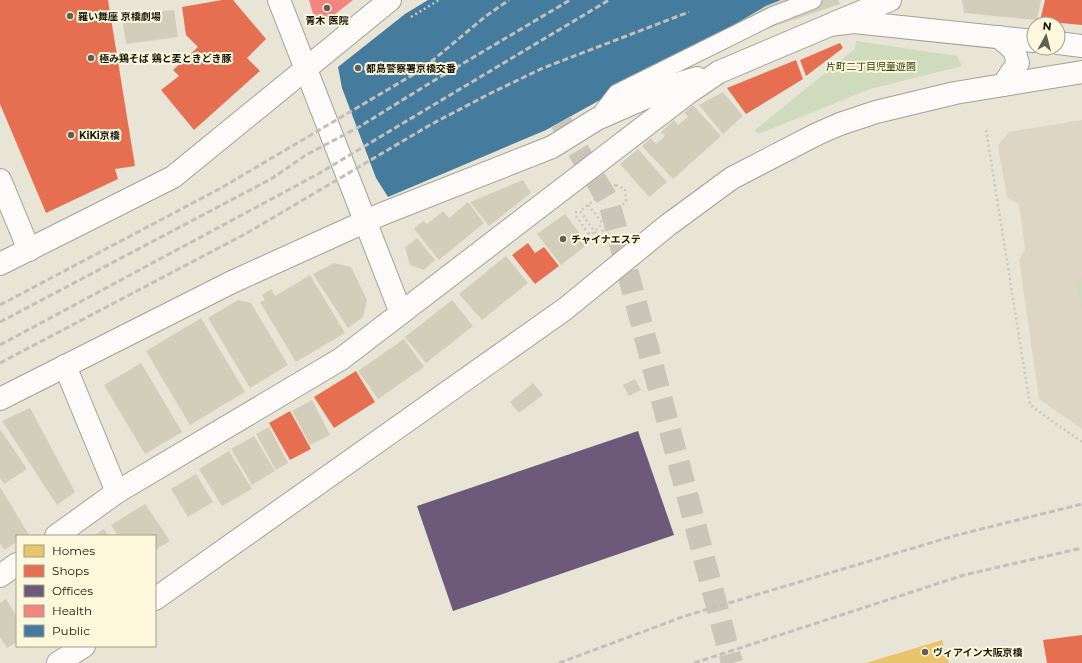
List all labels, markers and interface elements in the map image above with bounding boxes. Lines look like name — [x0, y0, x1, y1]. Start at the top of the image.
marker: 青木 医院 — [322, 3, 332, 13]
place label: 羅い舞座 京橋劇場 — [78, 10, 161, 23]
marker: 羅い舞座 京橋劇場 — [65, 11, 75, 21]
place label: 青木 医院 — [306, 14, 348, 27]
north arrow — [1026, 16, 1066, 56]
text: N — [1042, 19, 1052, 34]
place label: 極み鶏そば 鶏と麦ときどき豚 — [99, 52, 232, 65]
marker: 極み鶏そば 鶏と麦ときどき豚 — [86, 53, 96, 63]
park label: 片町二丁目児童遊園 — [826, 60, 916, 73]
place label: 都島警察署京橋交番 — [366, 62, 456, 75]
marker: 都島警察署京橋交番 — [353, 63, 363, 73]
place label: KiKi京橋 — [79, 129, 120, 142]
marker: KiKi京橋 — [66, 130, 76, 140]
place label: チャイナエステ — [571, 233, 641, 246]
marker: チャイナエステ — [558, 234, 568, 244]
legend — [16, 535, 156, 647]
text: Homes — [52, 543, 95, 558]
text: Shops — [52, 563, 89, 578]
text: Offices — [52, 583, 93, 598]
text: Health — [52, 603, 92, 618]
text: Public — [52, 623, 90, 638]
place label: ヴィアイン大阪京橋 — [933, 646, 1023, 659]
marker: ヴィアイン大阪京橋 — [920, 647, 930, 657]

